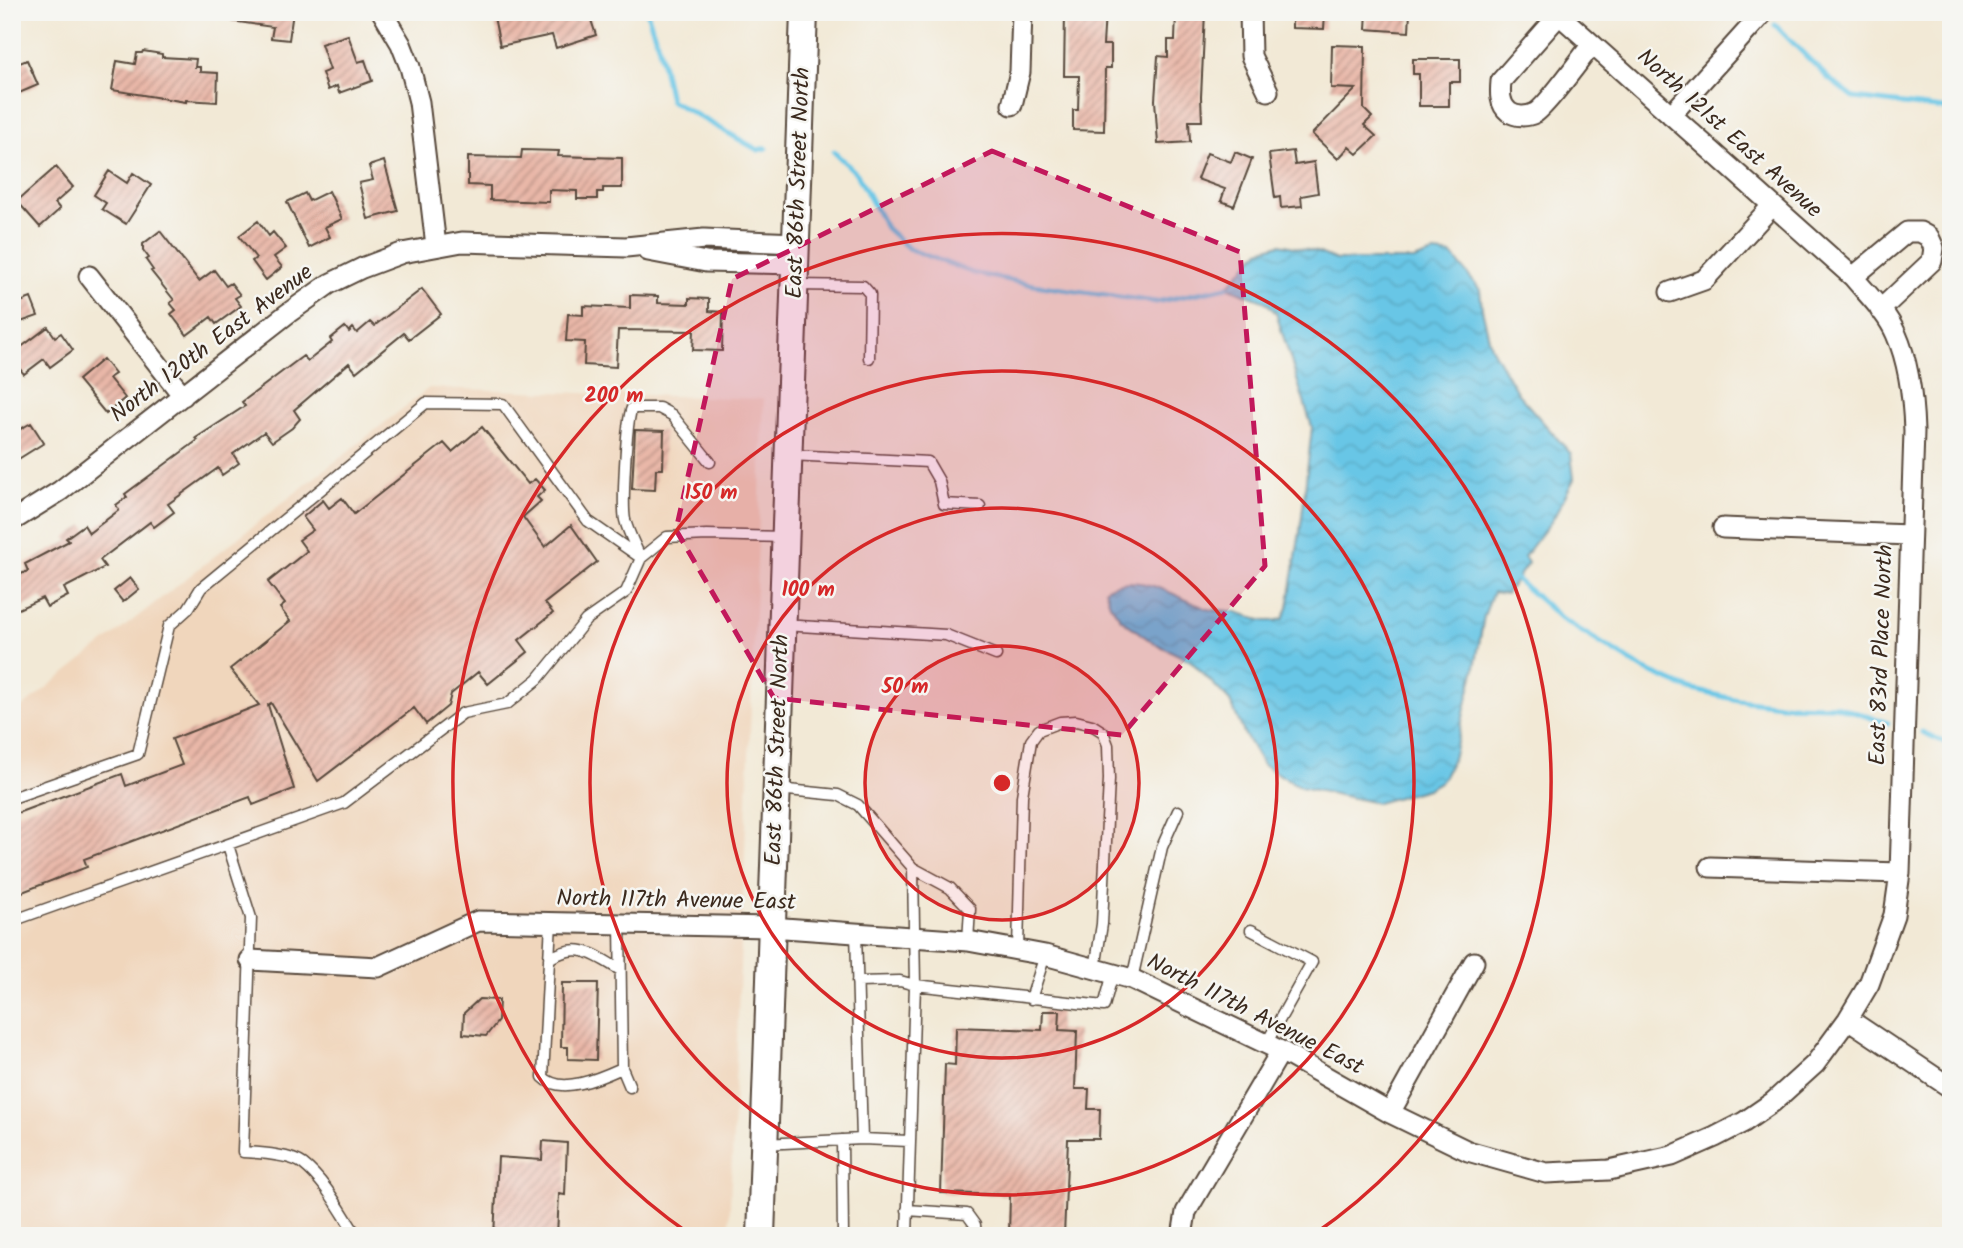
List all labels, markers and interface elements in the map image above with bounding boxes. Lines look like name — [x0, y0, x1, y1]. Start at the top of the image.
street label: North 121st East Avenue — [1628, 40, 1830, 228]
street label: East 86th Street North — [777, 67, 821, 299]
street label: North 120th East Avenue — [103, 255, 321, 433]
text: 200 m — [584, 380, 644, 413]
text: 150 m — [684, 477, 738, 510]
street label: East 83rd Place North — [1860, 544, 1904, 766]
text: 100 m — [781, 574, 835, 607]
street label: East 86th Street North — [756, 634, 800, 866]
text: 50 m — [881, 671, 928, 704]
centre of rings — [990, 771, 1014, 795]
street label: North 117th Avenue East — [556, 881, 797, 921]
street label: North 117th Avenue East — [1140, 945, 1371, 1086]

